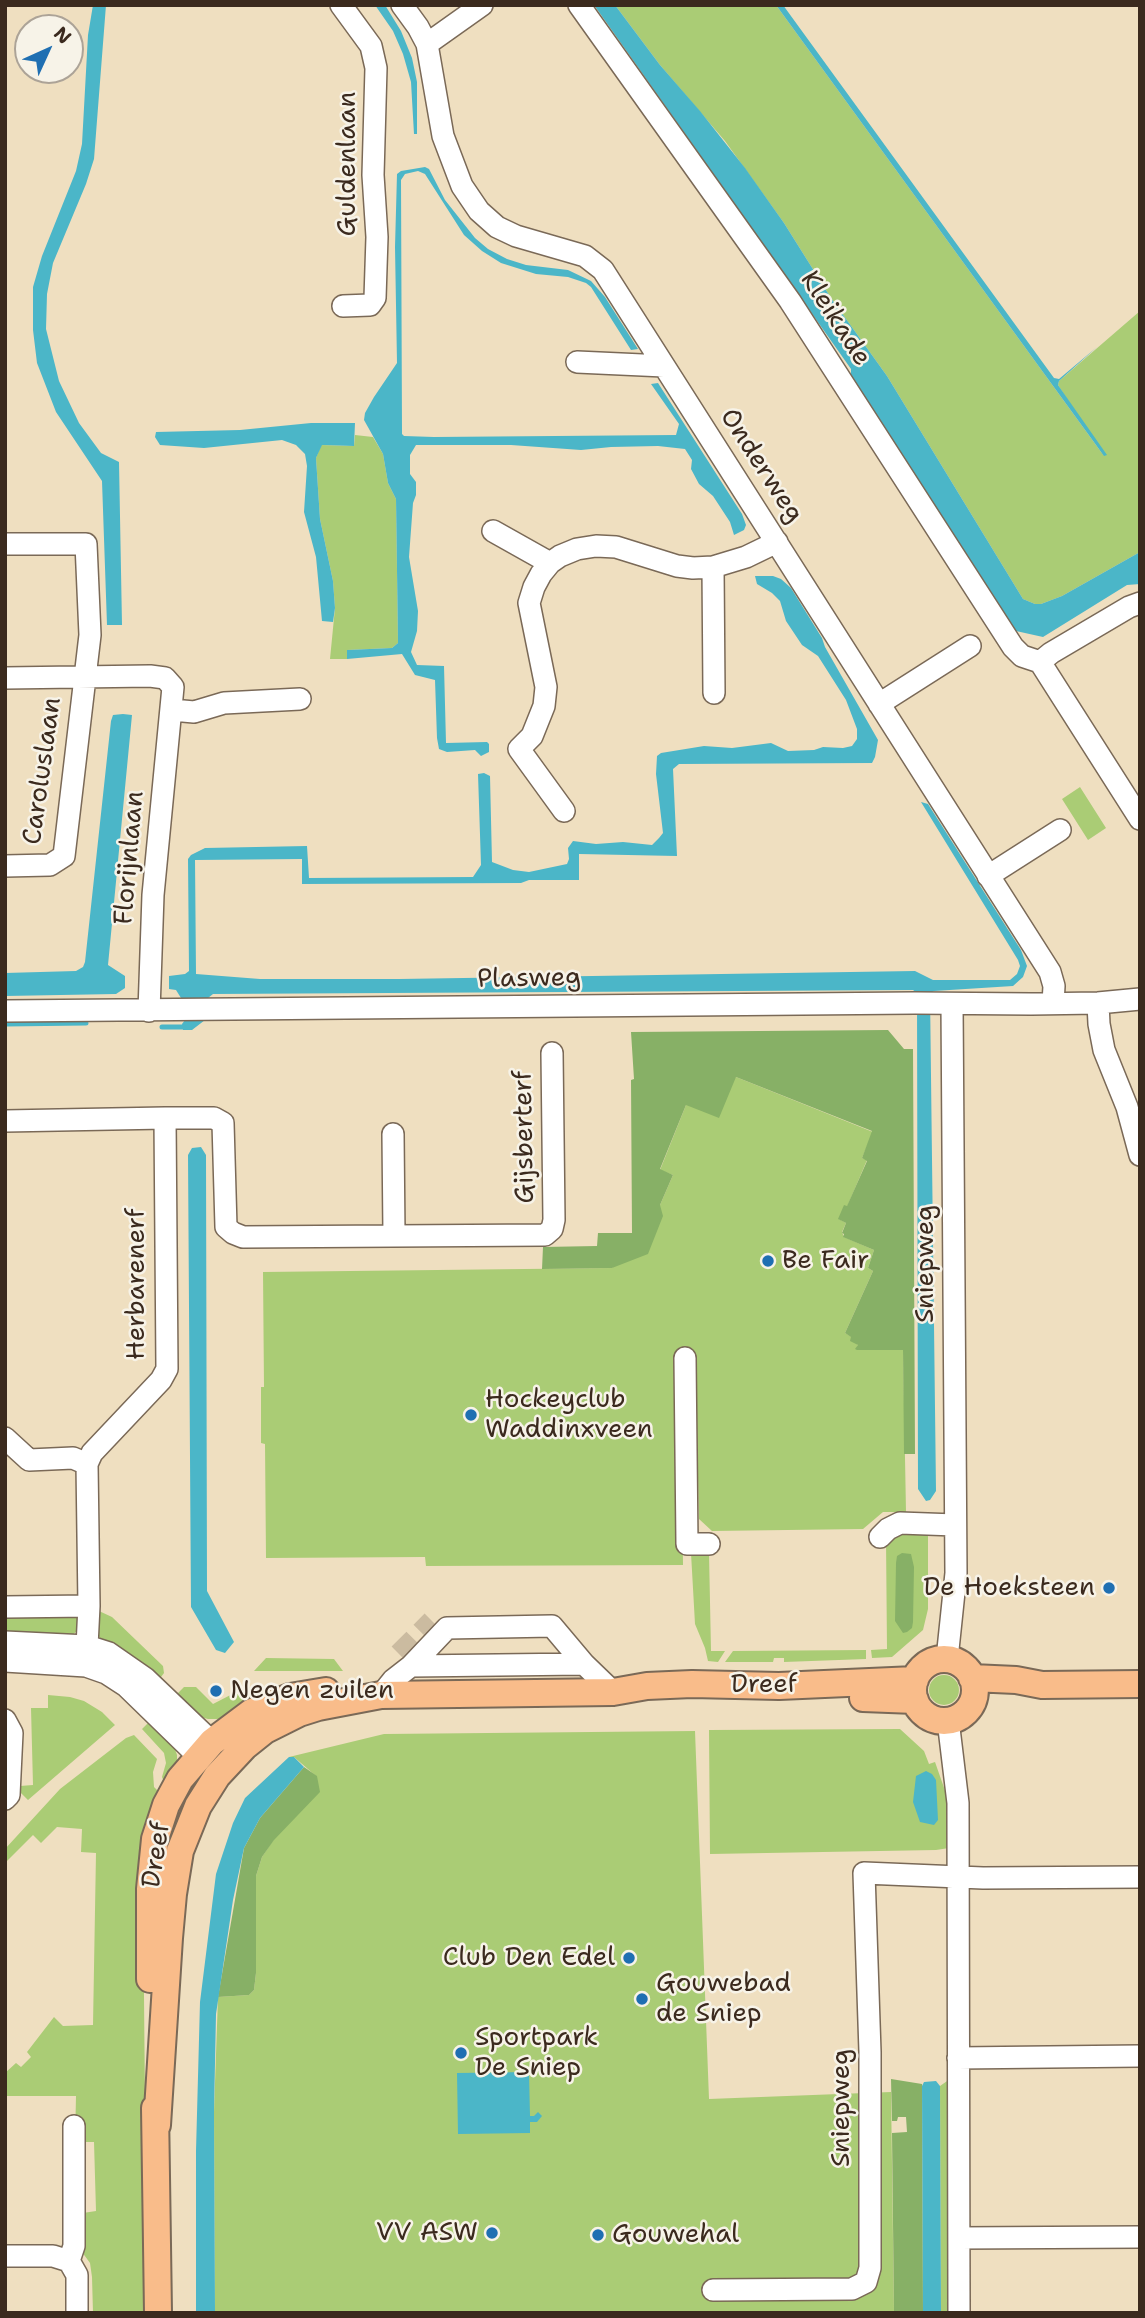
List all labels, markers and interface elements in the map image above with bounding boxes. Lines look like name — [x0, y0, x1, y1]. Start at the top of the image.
north arrow — [14, 14, 84, 84]
text: N — [49, 21, 77, 49]
street label: Guldenlaan — [332, 92, 364, 236]
street label: Kleikade — [793, 266, 877, 372]
street label: Onderweg — [713, 403, 809, 529]
street label: Caroluslaan — [17, 695, 69, 847]
street label: Florijnlaan — [109, 790, 151, 926]
street label: Plasweg — [477, 962, 581, 996]
street label: Gijsberterf — [508, 1070, 542, 1204]
street label: Sniepweg — [910, 1205, 942, 1323]
street label: Herbarenerf — [121, 1208, 153, 1360]
place label: Be Fair — [782, 1245, 869, 1277]
marker: Be Fair — [760, 1253, 776, 1269]
place label: Hockeyclub Waddinxveen — [485, 1384, 653, 1446]
marker: Hockeyclub Waddinxveen — [463, 1407, 479, 1423]
place label: De Hoeksteen — [923, 1572, 1095, 1604]
marker: De Hoeksteen — [1101, 1580, 1117, 1596]
street label: Dreef — [731, 1669, 797, 1701]
place label: Negen zuilen — [230, 1675, 394, 1707]
marker: Negen zuilen — [208, 1683, 224, 1699]
street label: Dreef — [136, 1820, 178, 1890]
place label: Club Den Edel — [443, 1942, 615, 1974]
marker: Club Den Edel — [621, 1950, 637, 1966]
place label: Gouwebad de Sniep — [656, 1968, 791, 2030]
marker: Gouwebad de Sniep — [634, 1991, 650, 2007]
place label: Sportpark De Sniep — [475, 2022, 598, 2084]
marker: Sportpark De Sniep — [453, 2045, 469, 2061]
street label: Sniepweg — [826, 2049, 858, 2167]
place label: VV ASW — [376, 2217, 478, 2249]
place label: Gouwehal — [612, 2219, 739, 2251]
marker: VV ASW — [484, 2225, 500, 2241]
marker: Gouwehal — [590, 2227, 606, 2243]

